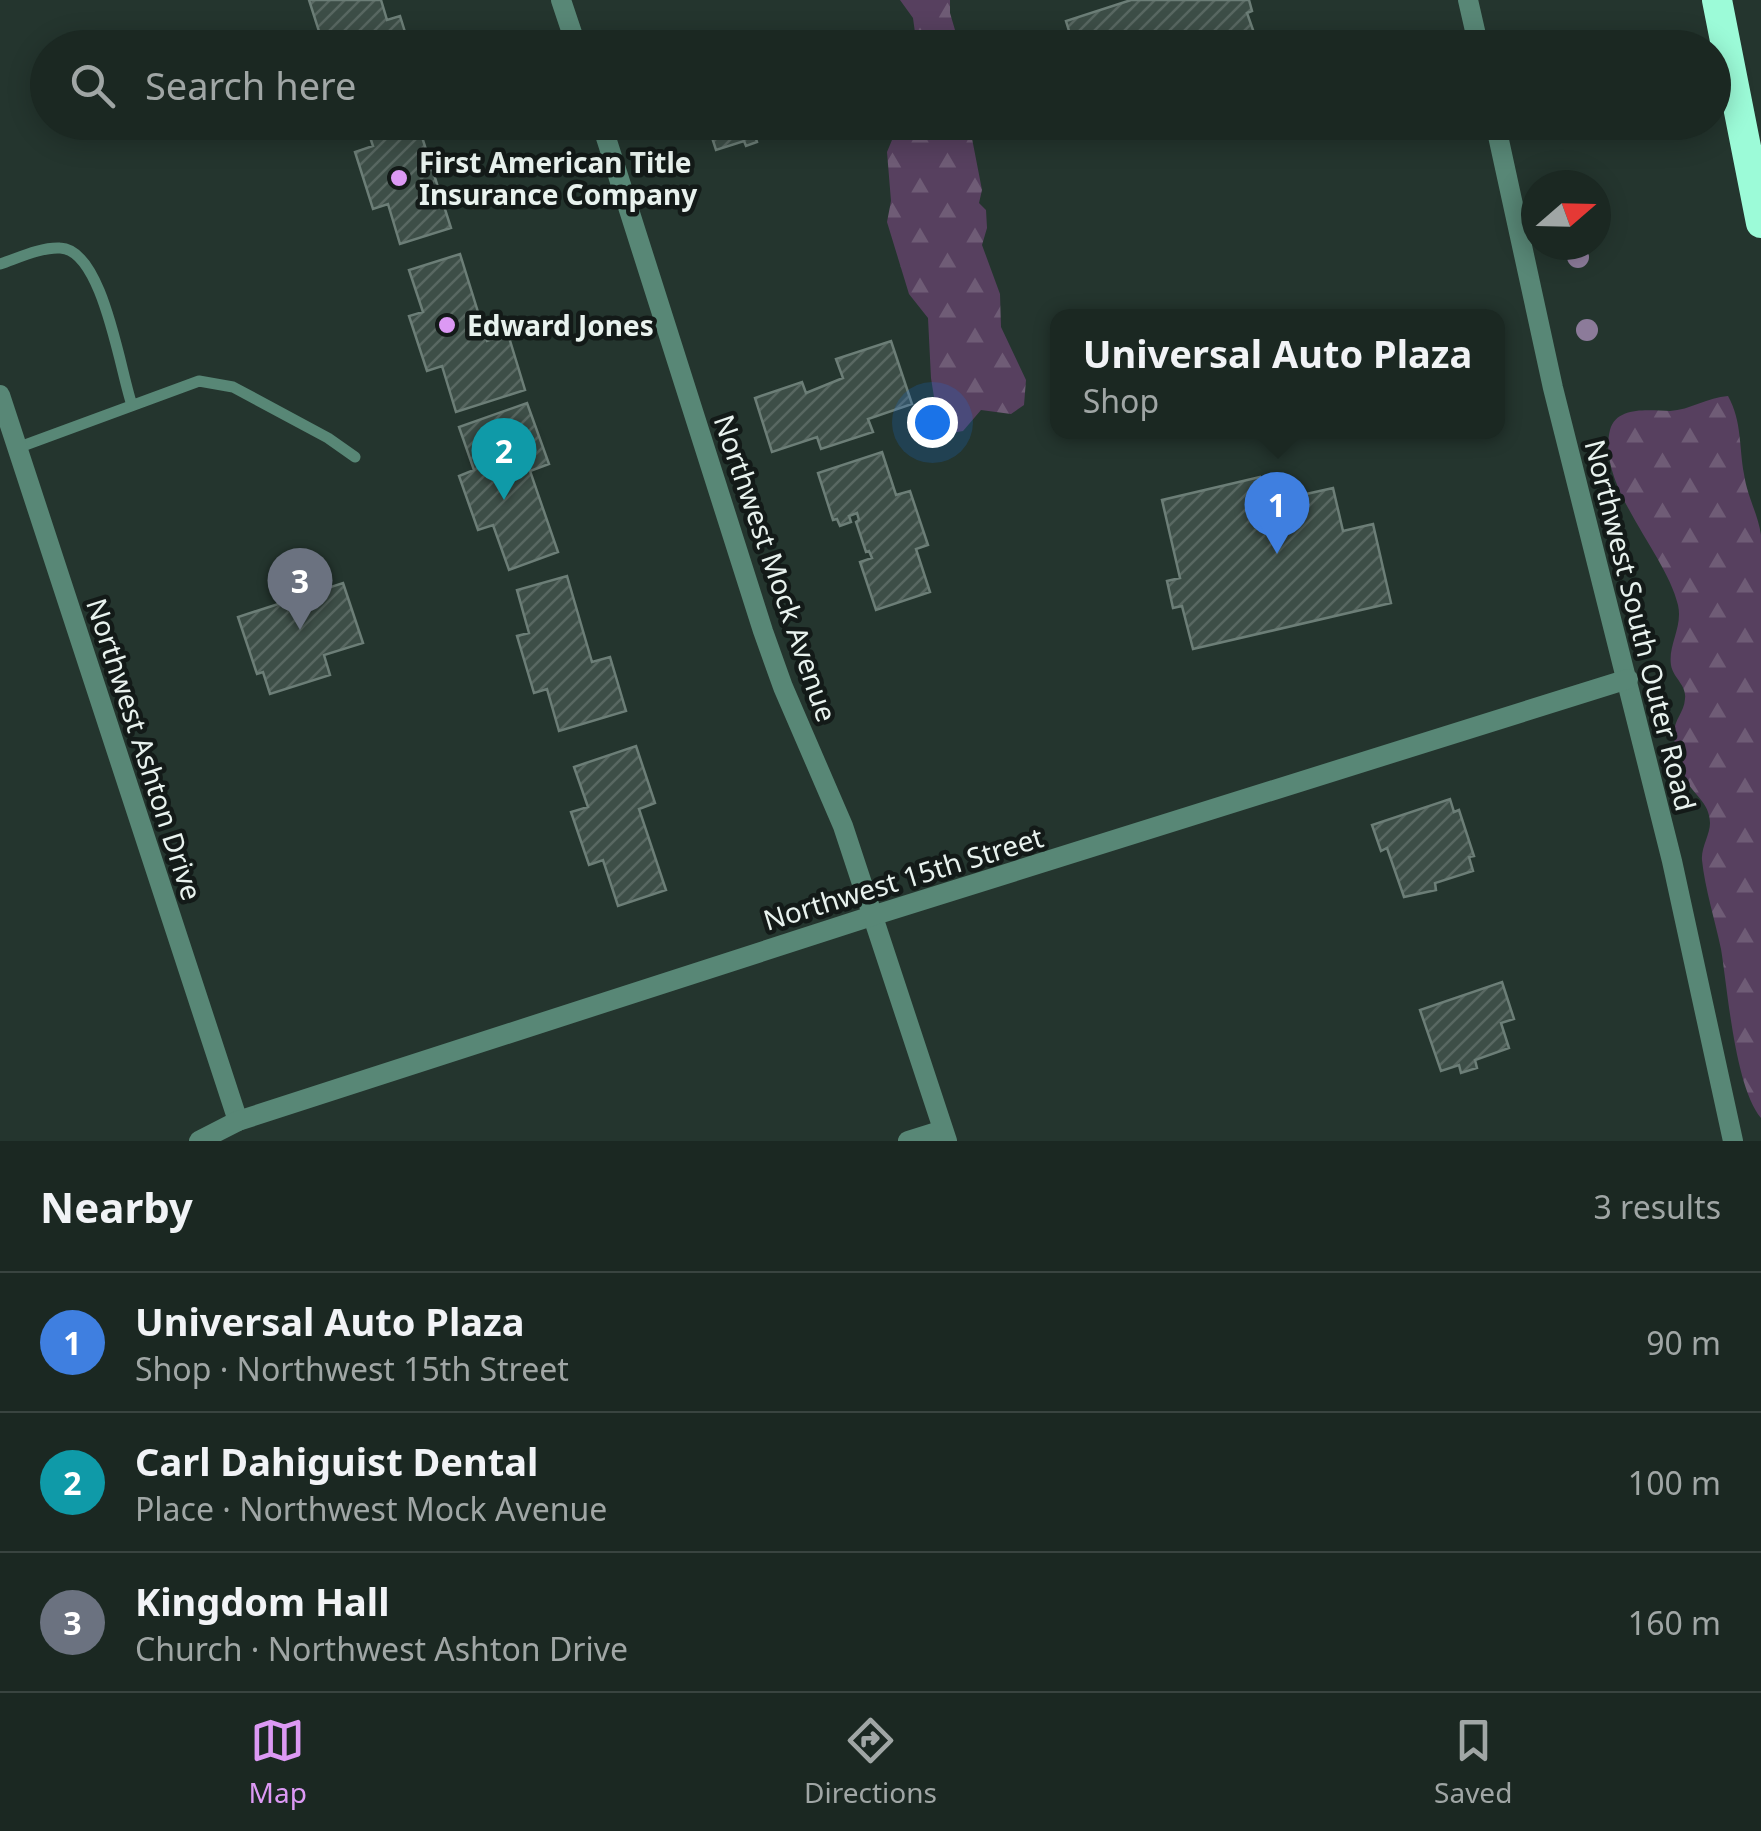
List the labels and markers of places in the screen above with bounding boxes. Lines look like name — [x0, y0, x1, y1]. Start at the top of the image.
place label: First American Title Insurance Company — [419, 143, 697, 213]
marker: First American Title Insurance Company — [388, 167, 410, 189]
place label: Edward Jones — [467, 306, 654, 344]
marker: Edward Jones — [436, 314, 458, 336]
pin: 2 — [472, 418, 536, 500]
pin: 1 — [1244, 472, 1310, 554]
pin: 3 — [268, 548, 332, 630]

